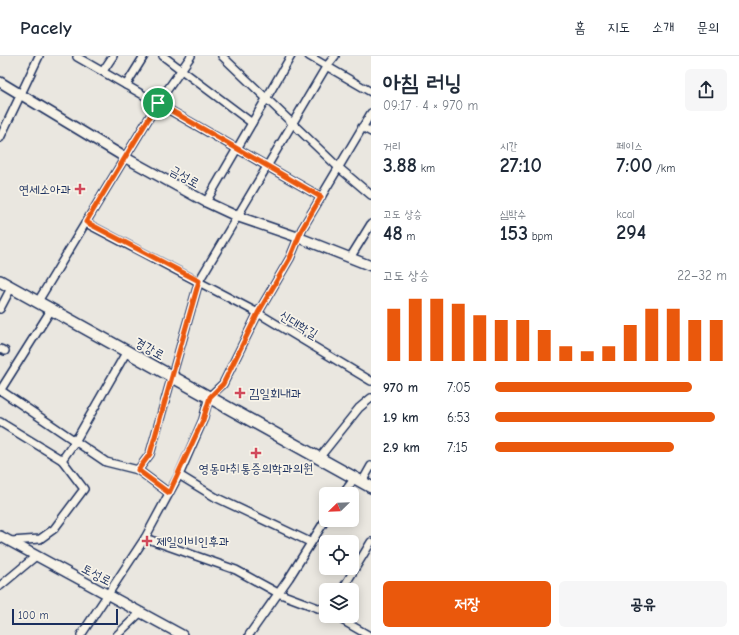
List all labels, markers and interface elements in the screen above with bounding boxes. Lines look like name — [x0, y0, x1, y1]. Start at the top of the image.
text: Pacely — [20, 17, 72, 39]
text: 홈 — [574, 19, 585, 36]
text: 지도 — [607, 19, 630, 36]
text: 소개 — [652, 19, 674, 36]
text: 문의 — [696, 19, 719, 36]
button: share — [685, 69, 727, 111]
text: 아침 러닝 — [383, 70, 462, 96]
pin — [141, 86, 175, 120]
icon: arrive — [147, 92, 169, 114]
text: 09:17 · 4 × 970 m — [383, 98, 478, 113]
text: 거리 — [383, 140, 401, 153]
text: 시간 — [500, 140, 517, 153]
text: 페이스 — [616, 140, 643, 153]
text: 3.88 — [383, 154, 417, 177]
text: 27:10 — [500, 154, 542, 177]
text: 7:00 — [616, 154, 652, 177]
street label: 금성로 — [167, 162, 202, 191]
text: km — [417, 162, 435, 175]
text: /km — [652, 162, 675, 175]
place label: 연세소아과 — [19, 182, 71, 197]
marker: 연세소아과 — [74, 183, 86, 195]
text: 고도 상승 — [383, 208, 422, 221]
text: 심박수 — [500, 208, 526, 221]
text: kcal — [616, 208, 635, 221]
text: 294 — [616, 221, 646, 244]
text: 48 — [383, 222, 403, 245]
text: 153 — [500, 222, 528, 245]
text: m — [403, 230, 415, 243]
text: bpm — [528, 230, 553, 243]
text: 고도 상승 — [383, 268, 429, 283]
text: 22–32 m — [677, 268, 727, 283]
street label: 신대학길 — [277, 307, 321, 342]
street label: 경강로 — [132, 334, 167, 363]
text: 970 m — [383, 380, 418, 395]
text: 7:05 — [447, 380, 470, 395]
place label: 김일회내과 — [249, 386, 301, 401]
marker: 김일회내과 — [234, 387, 246, 399]
text: 1.9 km — [383, 410, 419, 425]
text: 6:53 — [447, 410, 470, 425]
text: 2.9 km — [383, 440, 420, 455]
text: 7:15 — [447, 440, 468, 455]
marker: 영동마취통증의학과의원 — [250, 447, 262, 459]
place label: 영동마취통증의학과의원 — [198, 461, 314, 476]
north arrow — [319, 487, 359, 527]
map controls — [319, 487, 359, 623]
place label: 제일이비인후과 — [156, 534, 229, 549]
marker: 제일이비인후과 — [141, 535, 153, 547]
button: locate — [319, 535, 359, 575]
street label: 토성로 — [79, 560, 114, 588]
button: 저장 — [383, 581, 551, 627]
button: 공유 — [559, 581, 727, 627]
button: layers — [319, 583, 359, 623]
scale bar — [12, 607, 118, 626]
text: 100 m — [18, 609, 49, 622]

